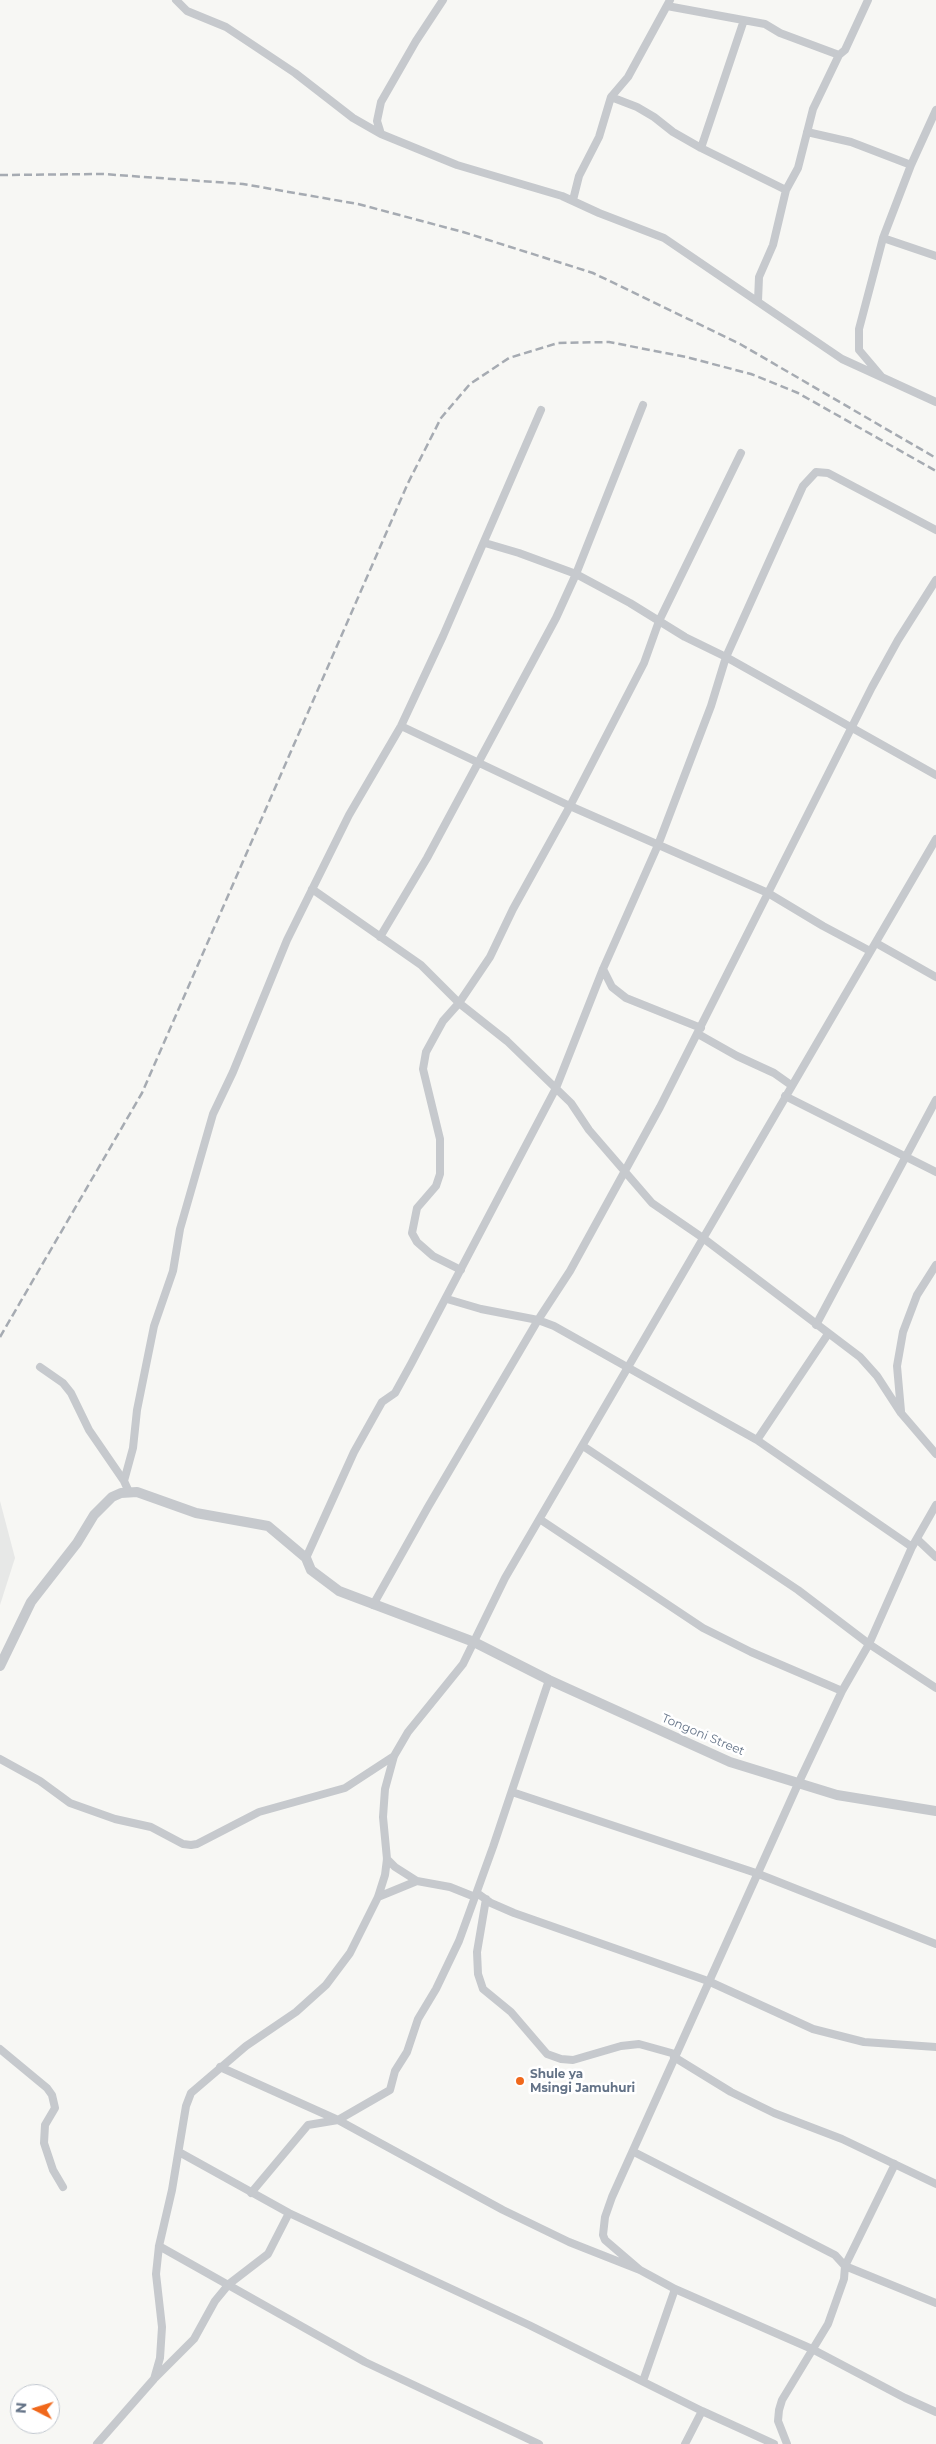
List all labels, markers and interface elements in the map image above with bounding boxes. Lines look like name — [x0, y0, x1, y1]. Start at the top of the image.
street label: Tongoni Street — [660, 1711, 746, 1759]
place label: Shule ya Msingi Jamuhuri — [530, 2067, 635, 2095]
marker: Shule ya Msingi Jamuhuri — [514, 2075, 526, 2087]
north arrow — [10, 2384, 60, 2434]
text: N — [12, 2401, 31, 2414]

